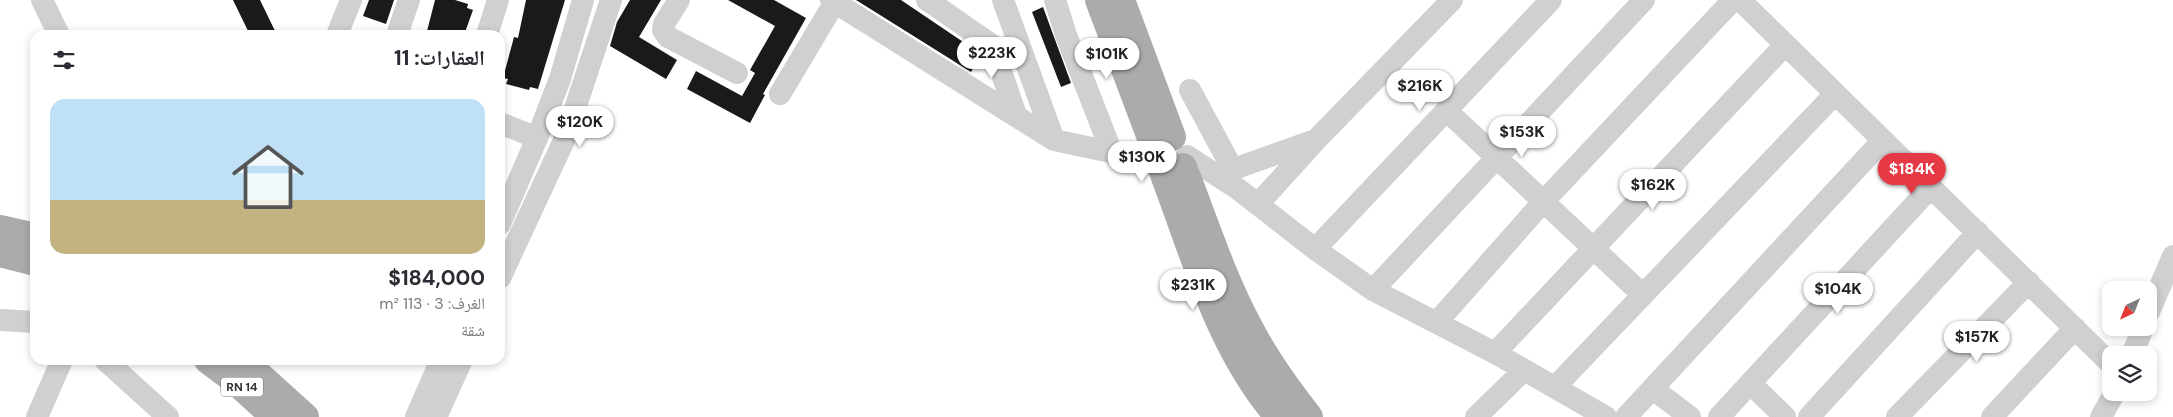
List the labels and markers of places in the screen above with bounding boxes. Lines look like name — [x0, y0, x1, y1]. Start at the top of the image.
pin: $223K — [957, 36, 1027, 79]
pin: $101K — [1072, 38, 1142, 80]
pin: $216K — [1385, 70, 1455, 112]
pin: $120K — [545, 106, 615, 148]
pin: $153K — [1487, 116, 1557, 158]
pin: $130K — [1107, 140, 1177, 183]
pin: $184K — [1877, 152, 1947, 195]
pin: $162K — [1618, 168, 1688, 211]
pin: $231K — [1158, 268, 1228, 311]
pin: $104K — [1803, 272, 1873, 315]
pin: $157K — [1942, 320, 2012, 363]

